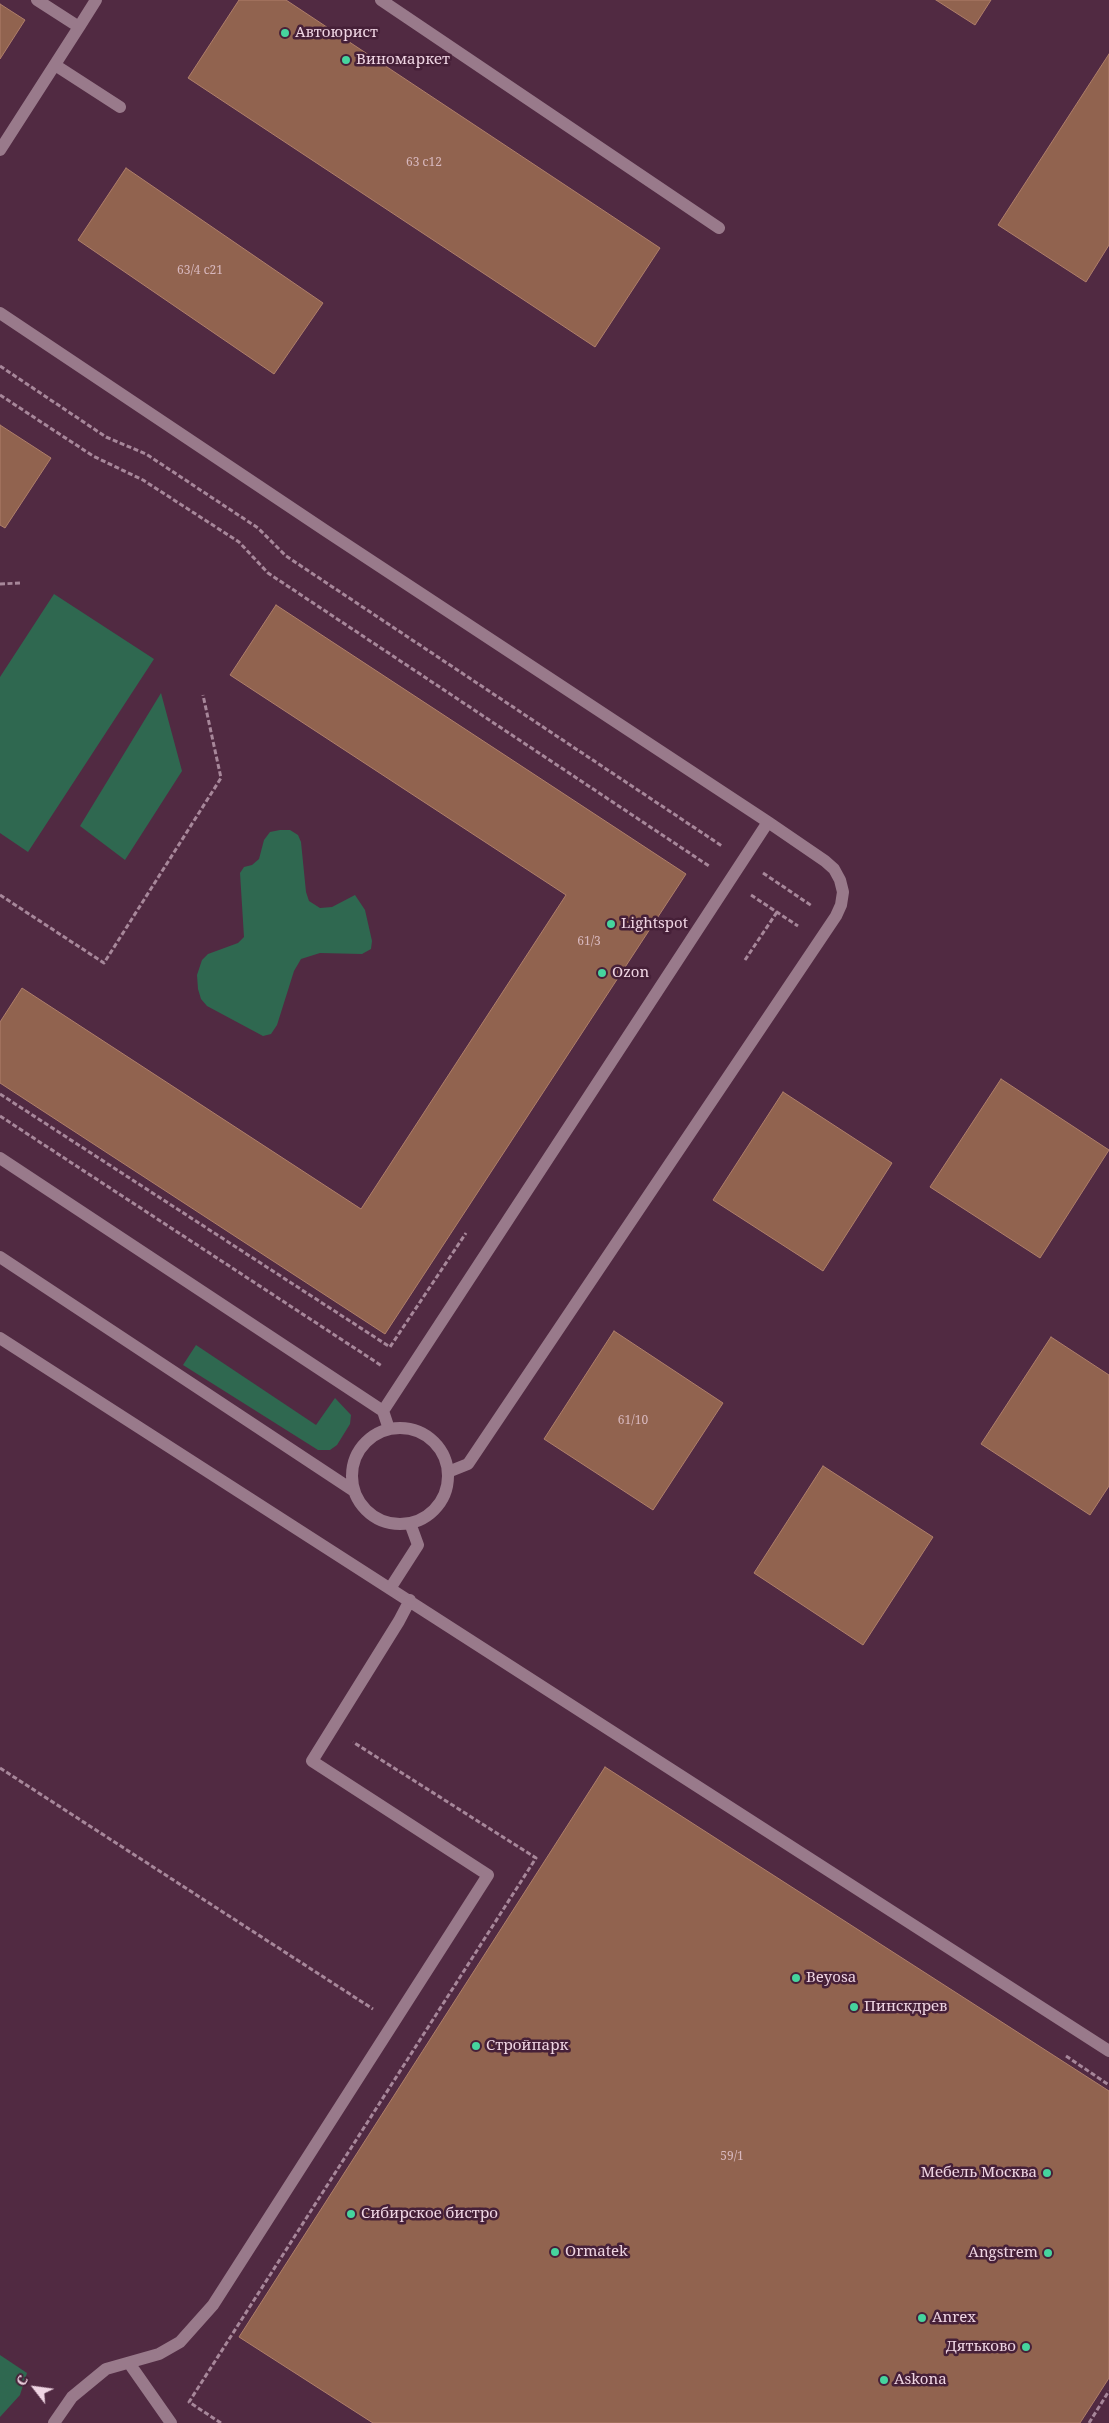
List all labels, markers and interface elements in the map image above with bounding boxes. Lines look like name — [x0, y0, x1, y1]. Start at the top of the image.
place label: Автоюрист — [295, 24, 378, 42]
marker: Автоюрист — [279, 27, 291, 39]
place label: Виномаркет — [356, 51, 450, 69]
marker: Виномаркет — [340, 54, 352, 66]
house number: 63 с12 — [406, 156, 442, 170]
house number: 63/4 с21 — [177, 264, 223, 278]
place label: Lightspot — [621, 915, 688, 933]
marker: Lightspot — [605, 918, 617, 930]
house number: 61/3 — [577, 935, 601, 949]
place label: Ozon — [612, 964, 649, 982]
marker: Ozon — [596, 967, 608, 979]
house number: 61/10 — [618, 1414, 648, 1428]
place label: Beyosa — [806, 1969, 856, 1987]
marker: Beyosa — [790, 1972, 802, 1984]
place label: Пинскдрев — [864, 1998, 947, 2016]
marker: Пинскдрев — [848, 2001, 860, 2013]
place label: Стройпарк — [486, 2037, 568, 2055]
marker: Стройпарк — [470, 2040, 482, 2052]
house number: 59/1 — [720, 2150, 744, 2164]
place label: Мебель Москва — [921, 2164, 1037, 2182]
marker: Мебель Москва — [1041, 2167, 1053, 2179]
place label: Сибирское бистро — [361, 2205, 498, 2223]
marker: Сибирское бистро — [345, 2208, 357, 2220]
place label: Ormatek — [565, 2243, 628, 2261]
place label: Angstrem — [968, 2244, 1038, 2262]
marker: Ormatek — [549, 2246, 561, 2258]
marker: Angstrem — [1042, 2247, 1054, 2259]
place label: Anrex — [932, 2309, 976, 2327]
marker: Anrex — [916, 2312, 928, 2324]
place label: Дятьково — [946, 2338, 1016, 2356]
marker: Дятьково — [1020, 2341, 1032, 2353]
north arrow — [10, 2363, 60, 2413]
place label: Askona — [894, 2371, 947, 2389]
text: С — [11, 2372, 32, 2389]
marker: Askona — [878, 2374, 890, 2386]

